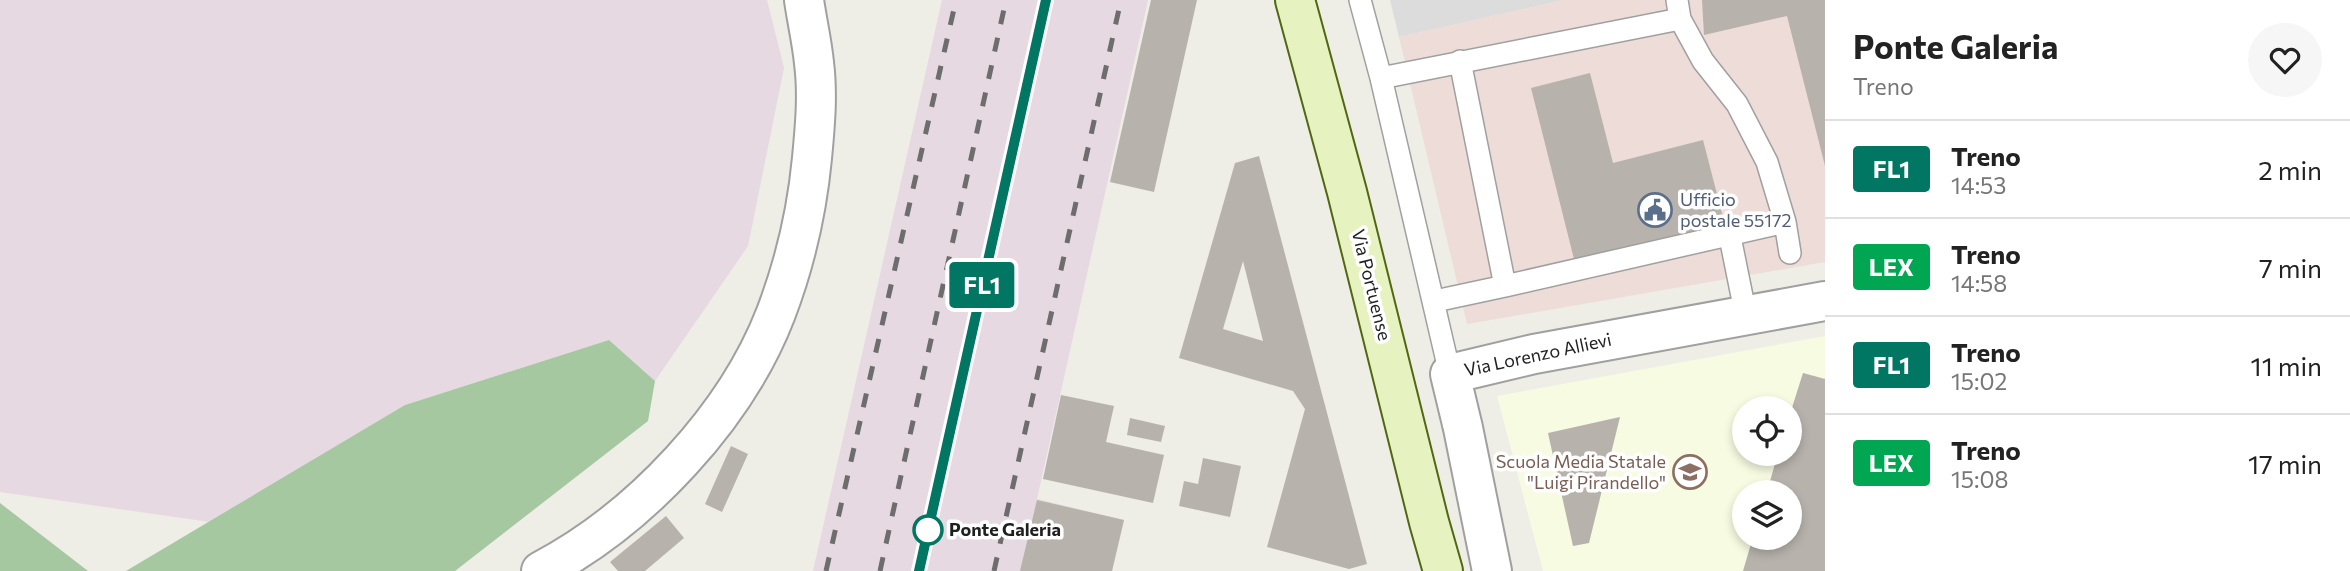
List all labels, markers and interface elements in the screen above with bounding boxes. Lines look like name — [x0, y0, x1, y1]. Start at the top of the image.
button: heart — [2248, 23, 2322, 97]
text: Ponte Galeria — [1853, 25, 2058, 66]
text: Treno — [1853, 72, 1914, 100]
text: Treno — [1951, 140, 2021, 171]
text: FL1 — [1873, 154, 1910, 183]
text: 2 min — [2258, 154, 2322, 185]
text: 14:53 — [1951, 171, 2006, 199]
place label: Ufficio postale 55172 — [1680, 188, 1792, 231]
public building icon: Ufficio postale 55172 — [1636, 191, 1674, 229]
street label: Via Portuense — [1348, 227, 1396, 343]
text: Treno — [1951, 238, 2021, 269]
text: LEX — [1869, 252, 1914, 281]
text: 7 min — [2259, 252, 2322, 283]
line badge: FL1 — [942, 262, 1022, 308]
text: 14:58 — [1951, 269, 2007, 297]
text: FL1 — [963, 270, 1001, 299]
street label: Via Lorenzo Allievi — [1462, 328, 1613, 380]
text: Treno — [1951, 336, 2021, 367]
text: FL1 — [1873, 350, 1910, 379]
text: 11 min — [2251, 350, 2322, 381]
text: 15:02 — [1951, 367, 2007, 395]
map controls — [1732, 396, 1802, 550]
button: locate — [1732, 396, 1802, 466]
text: Treno — [1951, 434, 2021, 465]
text: LEX — [1869, 448, 1914, 477]
text: 17 min — [2248, 448, 2322, 479]
place label: Scuola Media Statale "Luigi Pirandello" — [1496, 450, 1666, 493]
school or university icon: Scuola Media Statale "Luigi Pirandello" — [1671, 453, 1709, 491]
text: 15:08 — [1951, 465, 2008, 493]
button: layers — [1732, 480, 1802, 550]
marker: Ponte Galeria — [913, 515, 943, 545]
place label: Ponte Galeria — [949, 518, 1061, 540]

